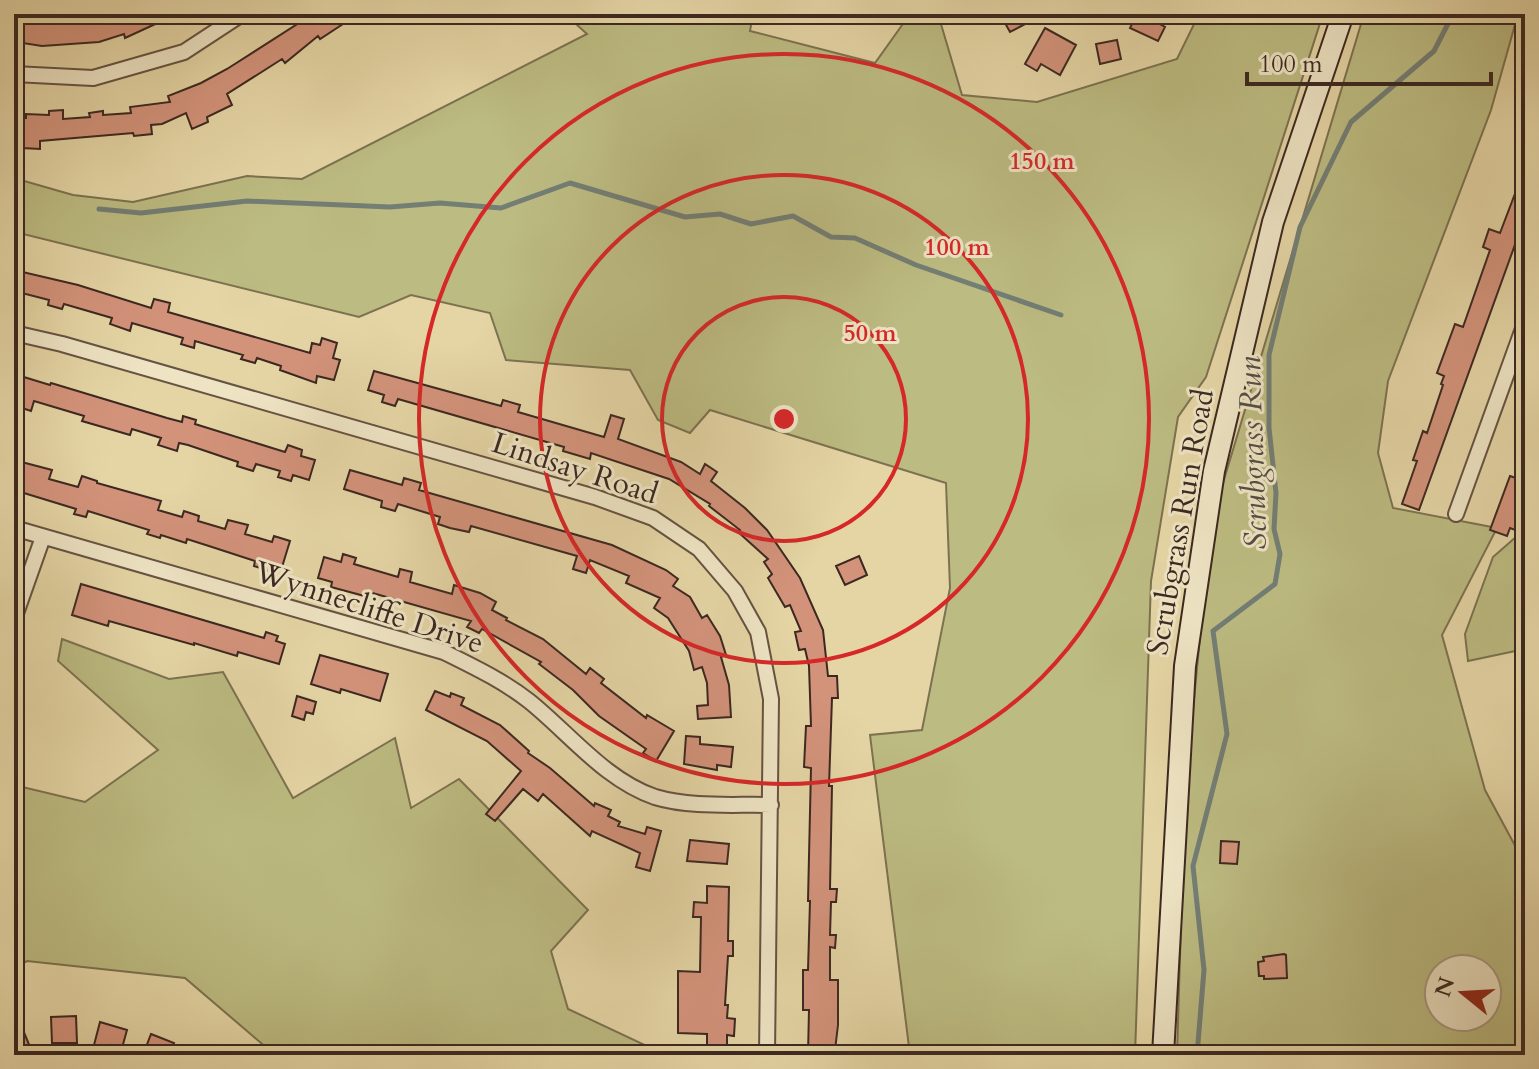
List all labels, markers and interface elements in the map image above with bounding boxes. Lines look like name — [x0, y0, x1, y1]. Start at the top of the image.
scale bar — [1247, 36, 1491, 86]
text: 100 m — [1259, 48, 1323, 81]
text: 150 m — [1009, 145, 1076, 178]
text: 100 m — [924, 231, 991, 264]
text: 50 m — [843, 317, 897, 350]
water label: Scrubgrass Run — [1228, 355, 1278, 550]
street label: Scrubgrass Run Road — [1137, 386, 1224, 658]
centre of rings — [770, 405, 798, 433]
street label: Lindsay Road — [487, 422, 663, 515]
street label: Wynnecliffe Drive — [248, 551, 489, 664]
north arrow — [1423, 953, 1503, 1033]
text: N — [1428, 973, 1462, 1001]

